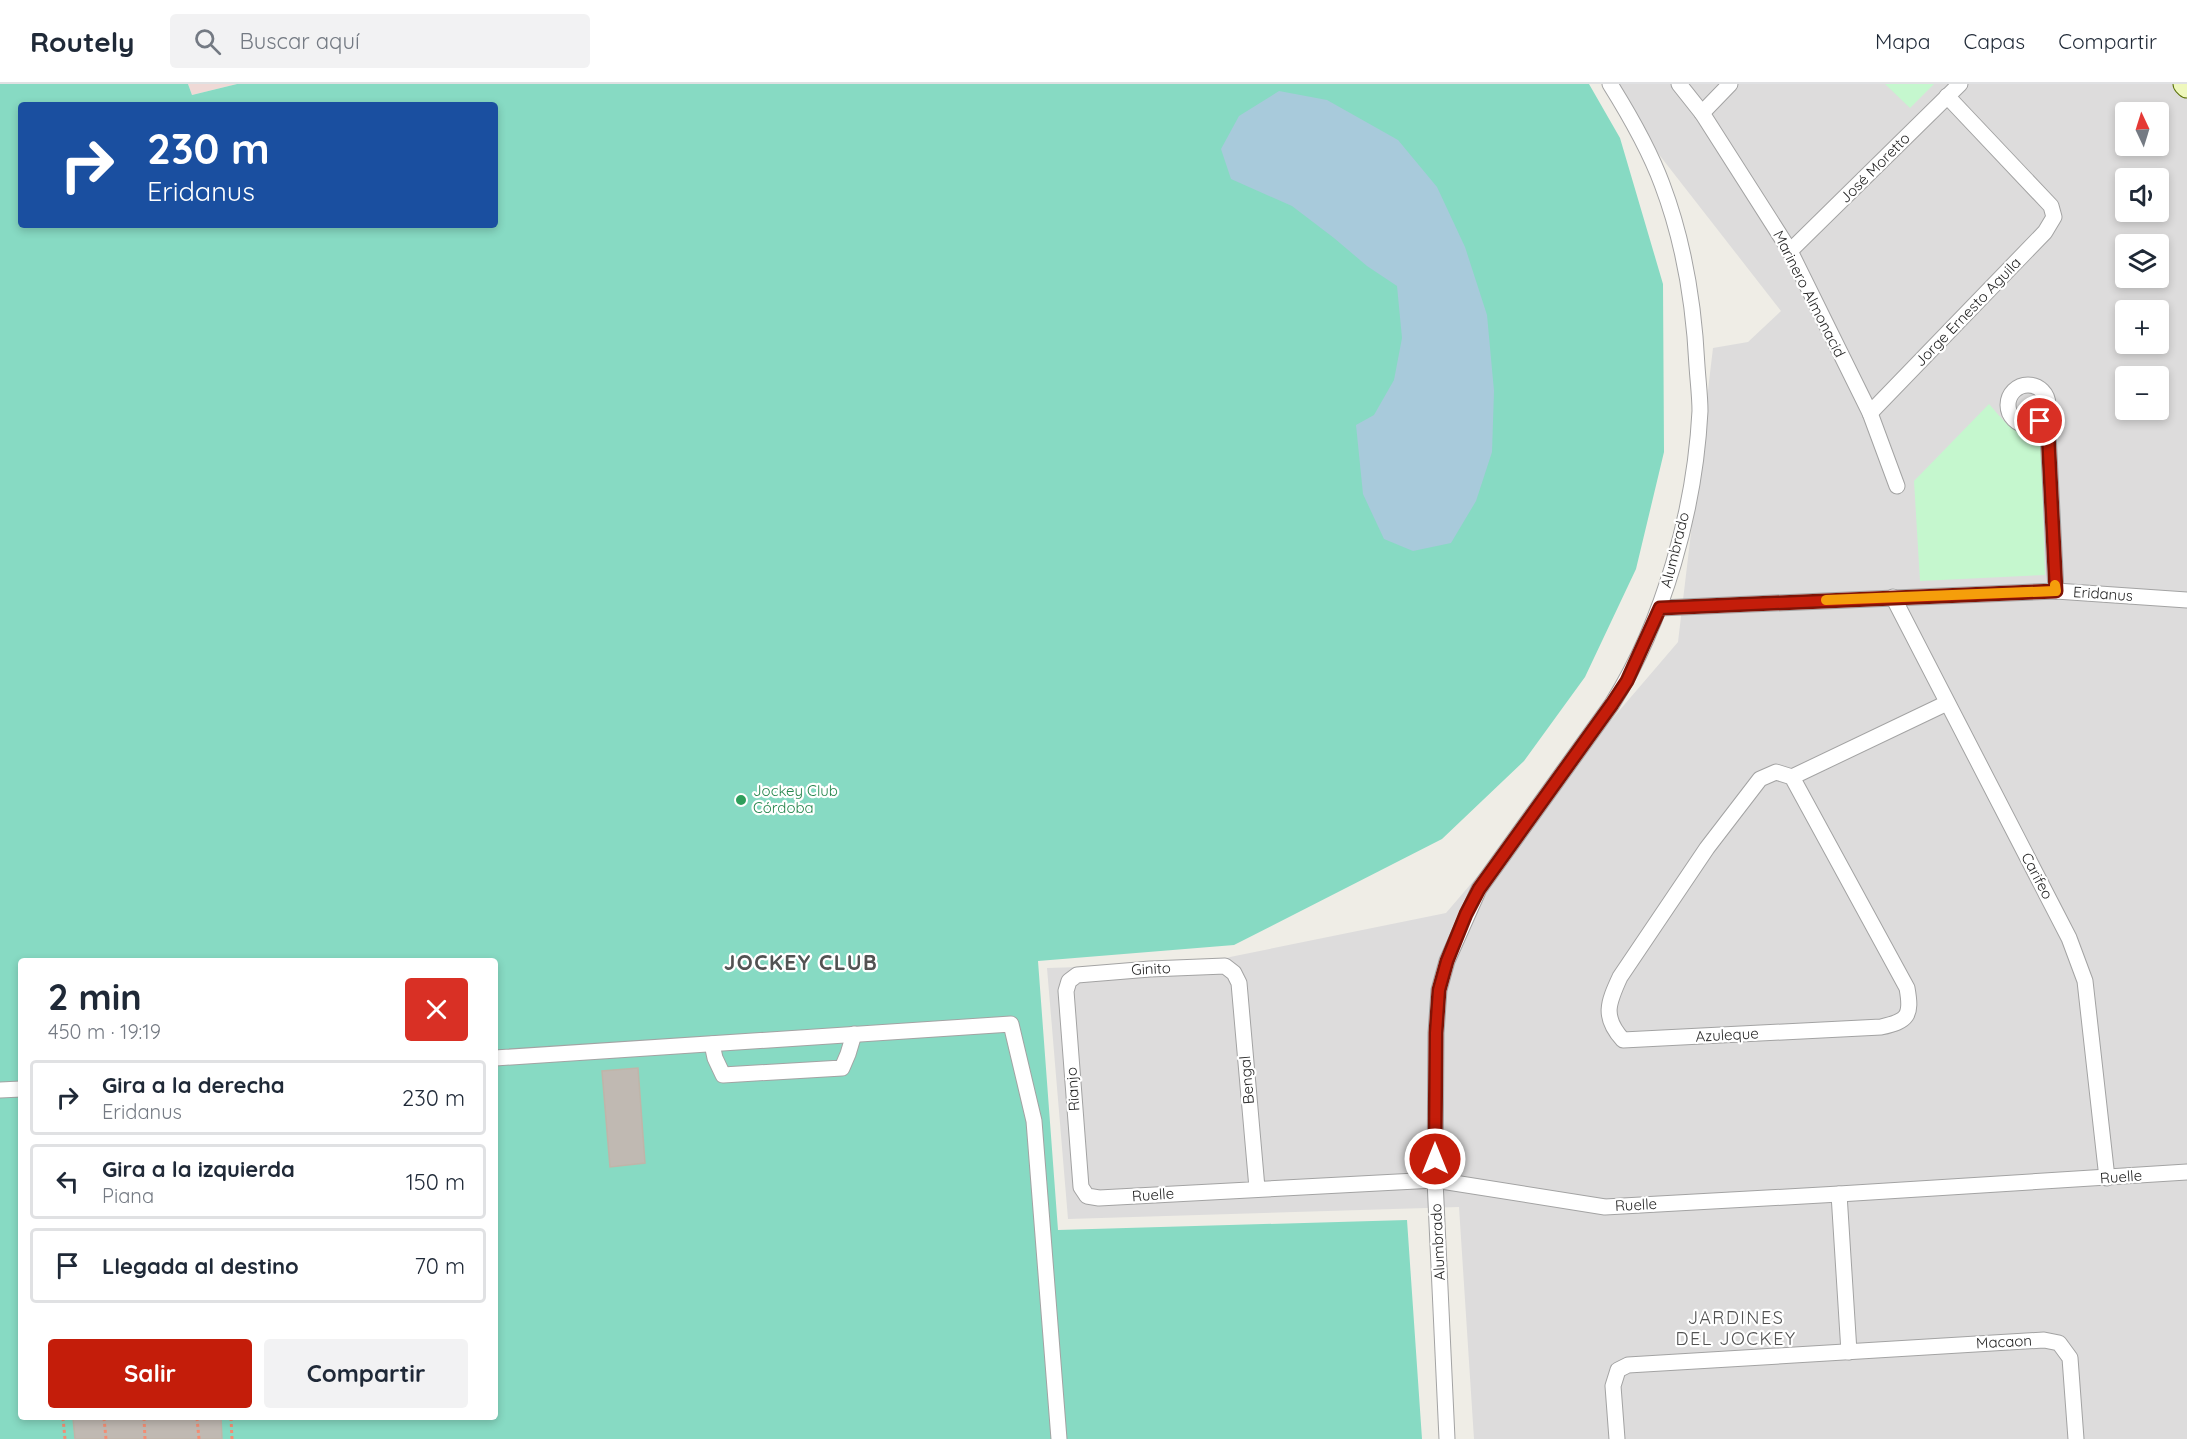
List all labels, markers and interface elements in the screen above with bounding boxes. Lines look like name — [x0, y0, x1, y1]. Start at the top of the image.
search box — [170, 14, 590, 68]
text: Routely — [30, 24, 134, 59]
icon: search — [191, 25, 224, 58]
text: Buscar aquí — [239, 27, 360, 55]
text: Mapa — [1875, 28, 1930, 54]
text: Capas — [1963, 28, 2025, 54]
text: Compartir — [2058, 28, 2157, 54]
north arrow — [2115, 102, 2169, 156]
map controls — [2115, 102, 2169, 420]
text: 230 m — [147, 122, 270, 175]
icon: right — [48, 126, 126, 204]
street label: José Moretto — [1835, 128, 1914, 207]
button: sound — [2115, 168, 2169, 222]
text: Eridanus — [147, 174, 255, 208]
street label: Marinero Almonacid — [1769, 227, 1850, 360]
button: layers — [2115, 234, 2169, 288]
street label: Jorge Ernesto Aguila — [1911, 253, 2025, 370]
button: + — [2115, 300, 2169, 354]
button: − — [2115, 366, 2169, 420]
pin — [2014, 395, 2065, 446]
icon: arrive — [2023, 404, 2056, 437]
street label: Alumbrado — [1656, 510, 1693, 590]
street label: Eridanus — [2072, 582, 2134, 605]
place label: Jockey Club Córdoba — [753, 781, 838, 817]
marker: Jockey Club Córdoba — [734, 793, 748, 807]
street label: Carifeo — [2017, 849, 2058, 902]
district label: JOCKEY CLUB — [724, 949, 878, 975]
street label: Ginito — [1131, 958, 1171, 979]
text: 2 min — [48, 974, 142, 1019]
button: close — [405, 978, 468, 1041]
text: 450 m · 19:19 — [48, 1019, 161, 1044]
street label: Azuleque — [1695, 1023, 1759, 1046]
street label: Bengal — [1235, 1055, 1258, 1105]
street label: Rianjo — [1061, 1066, 1084, 1112]
text: Gira a la derecha — [102, 1071, 285, 1099]
icon: right — [51, 1081, 84, 1114]
text: 230 m — [402, 1084, 465, 1112]
text: Eridanus — [102, 1099, 182, 1124]
position arrow — [1403, 1127, 1467, 1191]
text: Gira a la izquierda — [102, 1155, 295, 1183]
icon: left — [51, 1165, 84, 1198]
street label: Ruelle — [2099, 1166, 2143, 1187]
text: 150 m — [406, 1168, 465, 1196]
text: Piana — [102, 1183, 154, 1208]
street label: Ruelle — [1131, 1184, 1175, 1205]
street label: Ruelle — [1614, 1194, 1658, 1215]
street label: Alumbrado — [1426, 1203, 1449, 1281]
icon: arrive — [51, 1249, 84, 1282]
text: Llegada al destino — [102, 1252, 299, 1280]
text: 70 m — [415, 1252, 465, 1280]
district label: JARDINES DEL JOCKEY — [1676, 1306, 1796, 1350]
street label: Macaon — [1975, 1331, 2032, 1352]
button: Salir — [48, 1339, 252, 1408]
button: Compartir — [264, 1339, 468, 1408]

